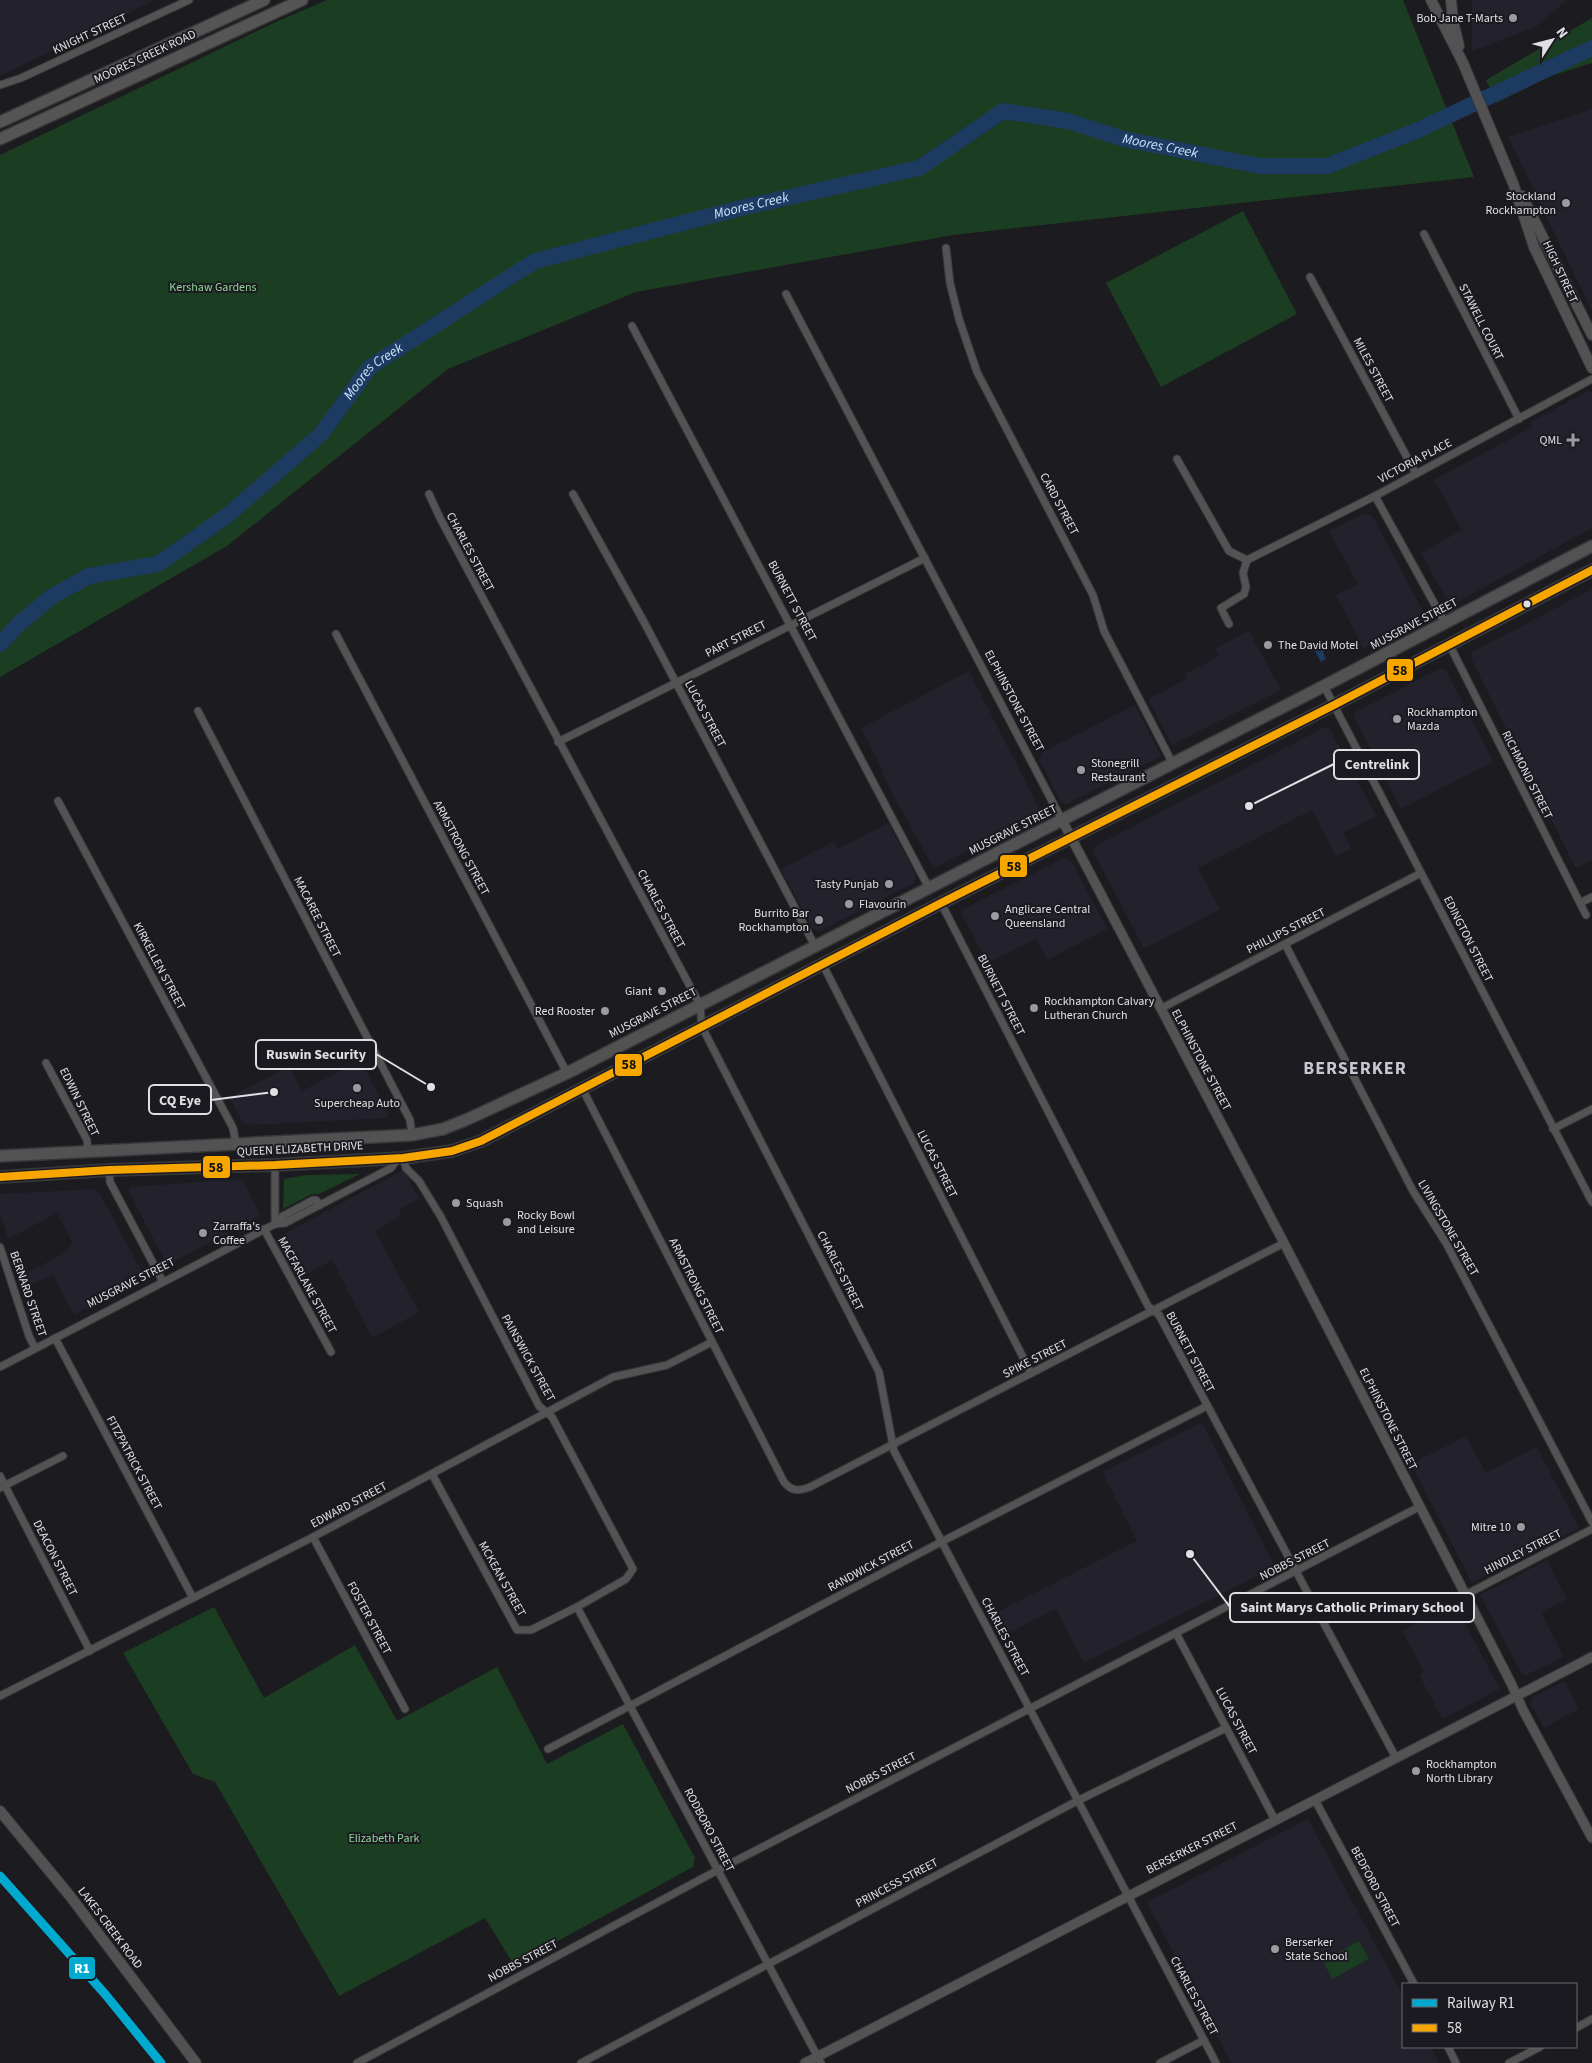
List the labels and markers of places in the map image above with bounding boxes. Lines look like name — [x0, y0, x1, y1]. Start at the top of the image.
place label: Bob Jane T-Marts — [1416, 10, 1503, 27]
marker: Bob Jane T-Marts — [1507, 12, 1519, 24]
place label: Stockland Rockhampton — [1485, 188, 1556, 219]
marker: Stockland Rockhampton — [1560, 197, 1572, 209]
place label: QML — [1539, 432, 1562, 449]
marker: QML — [1566, 433, 1580, 447]
unlabelled marker — [1522, 599, 1532, 609]
place label: The David Motel — [1278, 637, 1358, 654]
marker: The David Motel — [1262, 639, 1274, 651]
place label: Rockhampton Mazda — [1407, 704, 1478, 735]
marker: Rockhampton Mazda — [1391, 713, 1403, 725]
callout: Centrelink — [1334, 750, 1419, 779]
place label: Stonegrill Restaurant — [1091, 755, 1145, 786]
marker: Stonegrill Restaurant — [1075, 764, 1087, 776]
place label: Tasty Punjab — [815, 876, 879, 893]
marker: Tasty Punjab — [883, 878, 895, 890]
place label: Flavourin — [859, 896, 906, 913]
marker: Flavourin — [843, 898, 855, 910]
place label: Anglicare Central Queensland — [1005, 901, 1090, 932]
place label: Burrito Bar Rockhampton — [738, 905, 810, 936]
marker: Anglicare Central Queensland — [989, 910, 1001, 922]
marker: Burrito Bar Rockhampton — [813, 914, 825, 926]
place label: Giant — [625, 983, 652, 1000]
marker: Giant — [656, 985, 668, 997]
place label: Rockhampton Calvary Lutheran Church — [1044, 993, 1155, 1024]
marker: Rockhampton Calvary Lutheran Church — [1028, 1002, 1040, 1014]
place label: Red Rooster — [535, 1003, 596, 1020]
marker: Red Rooster — [599, 1005, 611, 1017]
callout: Ruswin Security — [256, 1040, 376, 1069]
marker: Supercheap Auto — [351, 1082, 363, 1094]
callout: CQ Eye — [149, 1085, 211, 1114]
place label: Supercheap Auto — [314, 1095, 400, 1112]
place label: Squash — [466, 1195, 503, 1212]
marker: Squash — [450, 1197, 462, 1209]
place label: Rocky Bowl and Leisure — [517, 1207, 575, 1238]
marker: Rocky Bowl and Leisure — [501, 1216, 513, 1228]
place label: Zarraffa's Coffee — [213, 1218, 260, 1249]
marker: Zarraffa's Coffee — [197, 1227, 209, 1239]
place label: Mitre 10 — [1471, 1519, 1511, 1536]
marker: Mitre 10 — [1515, 1521, 1527, 1533]
callout: Saint Marys Catholic Primary School — [1230, 1593, 1474, 1622]
place label: Rockhampton North Library — [1426, 1756, 1497, 1787]
marker: Rockhampton North Library — [1410, 1765, 1422, 1777]
place label: Berserker State School — [1285, 1934, 1348, 1965]
marker: Berserker State School — [1269, 1943, 1281, 1955]

